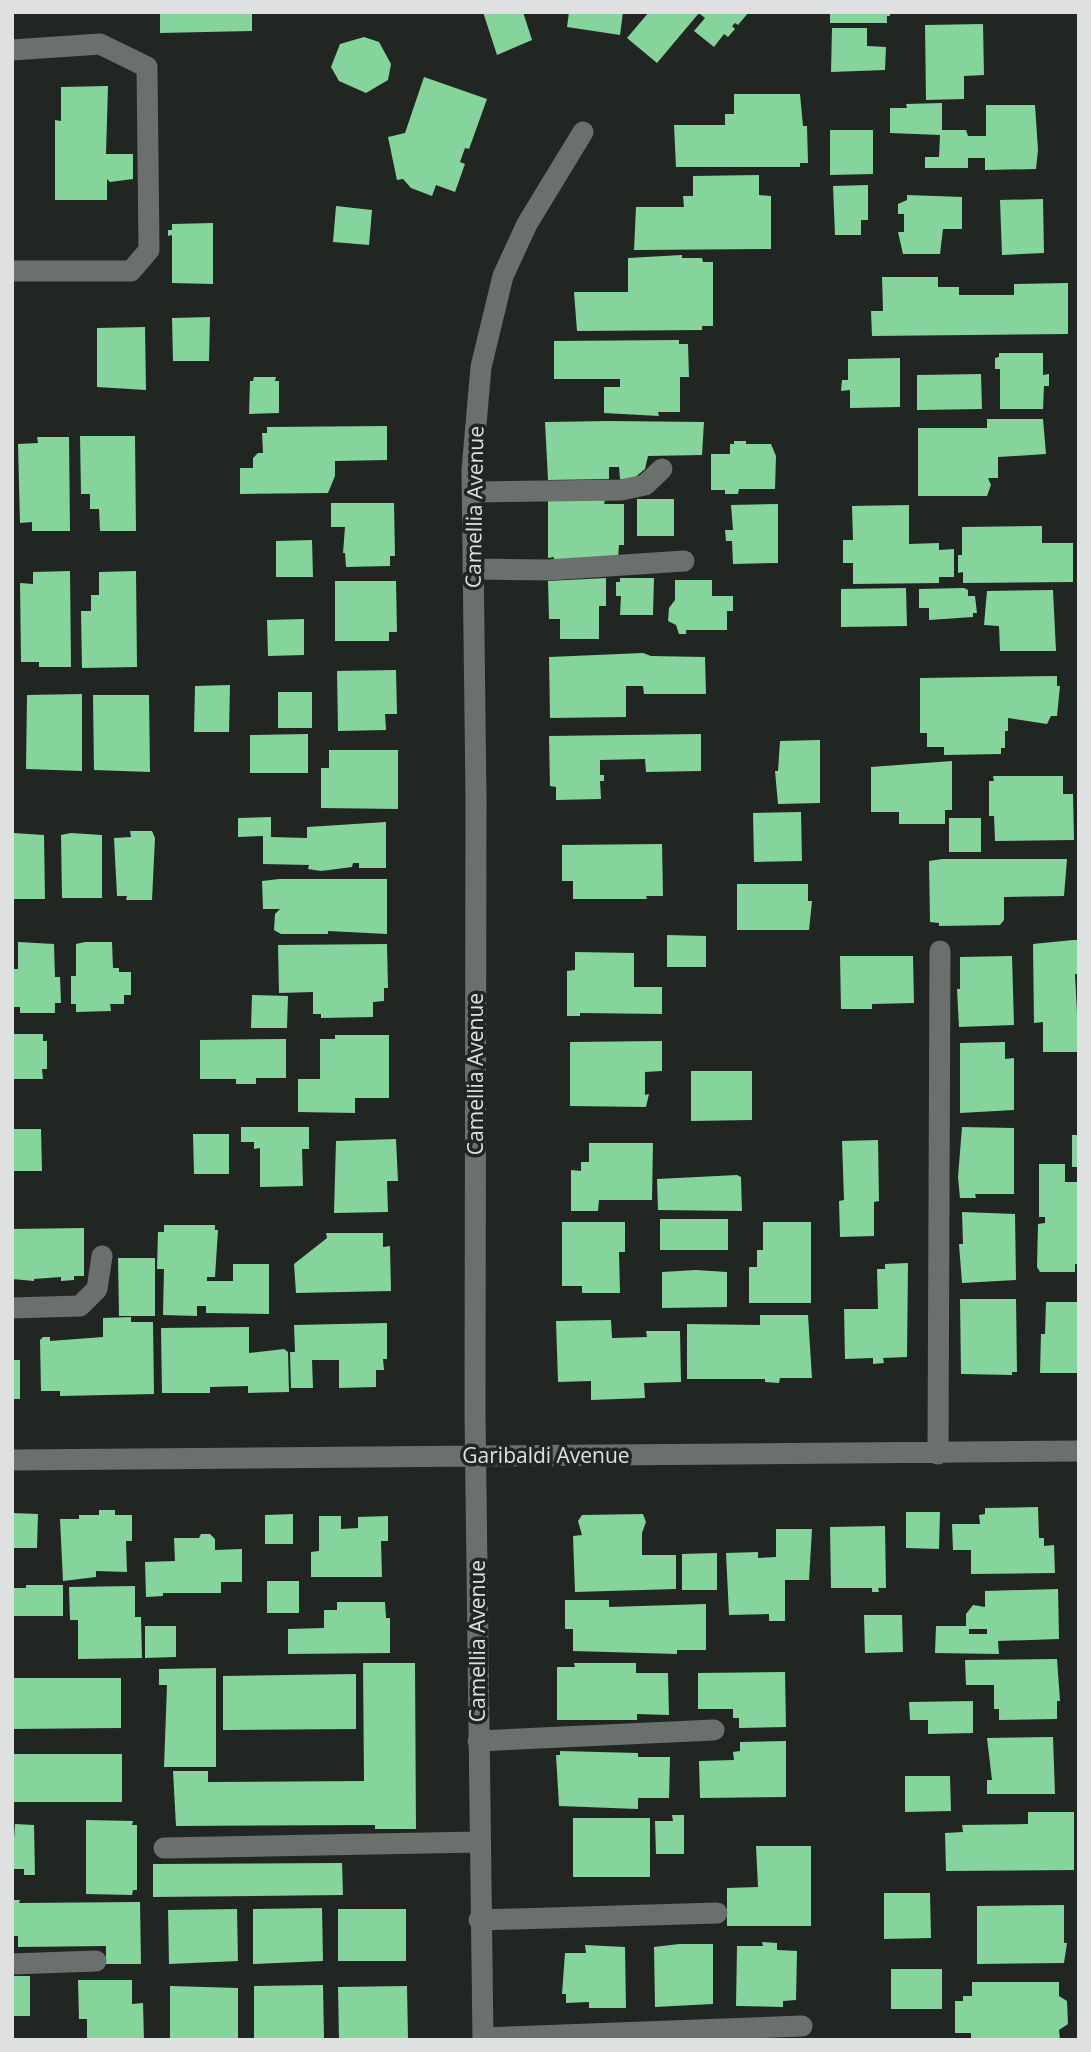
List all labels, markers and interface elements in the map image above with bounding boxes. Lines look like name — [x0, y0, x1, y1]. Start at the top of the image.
street label: Camellia Avenue — [459, 426, 489, 588]
street label: Camellia Avenue — [461, 993, 489, 1155]
street label: Garibaldi Avenue — [462, 1441, 630, 1469]
street label: Camellia Avenue — [463, 1560, 491, 1722]

